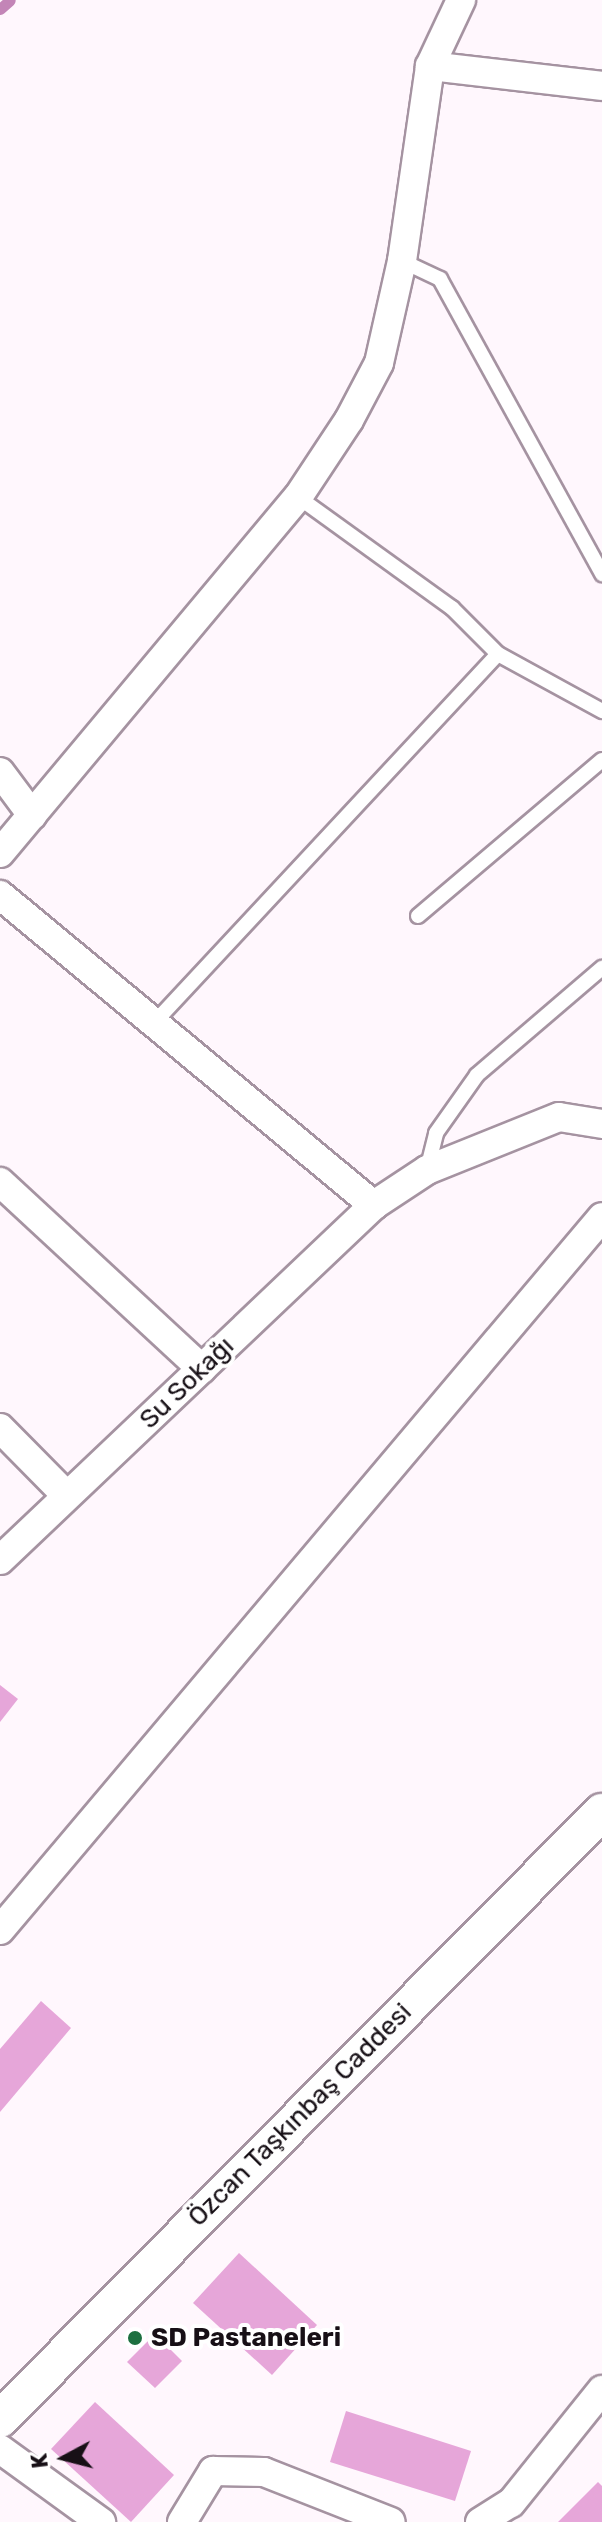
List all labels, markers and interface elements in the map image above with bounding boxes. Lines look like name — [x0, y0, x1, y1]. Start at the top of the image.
street label: Su Sokağı — [134, 1331, 240, 1435]
street label: Özcan Taşkınbaş Caddesi — [182, 1997, 418, 2233]
place label: SD Pastaneleri — [151, 2322, 341, 2354]
marker: SD Pastaneleri — [126, 2329, 144, 2347]
north arrow — [24, 2418, 104, 2498]
text: K — [25, 2452, 54, 2470]

